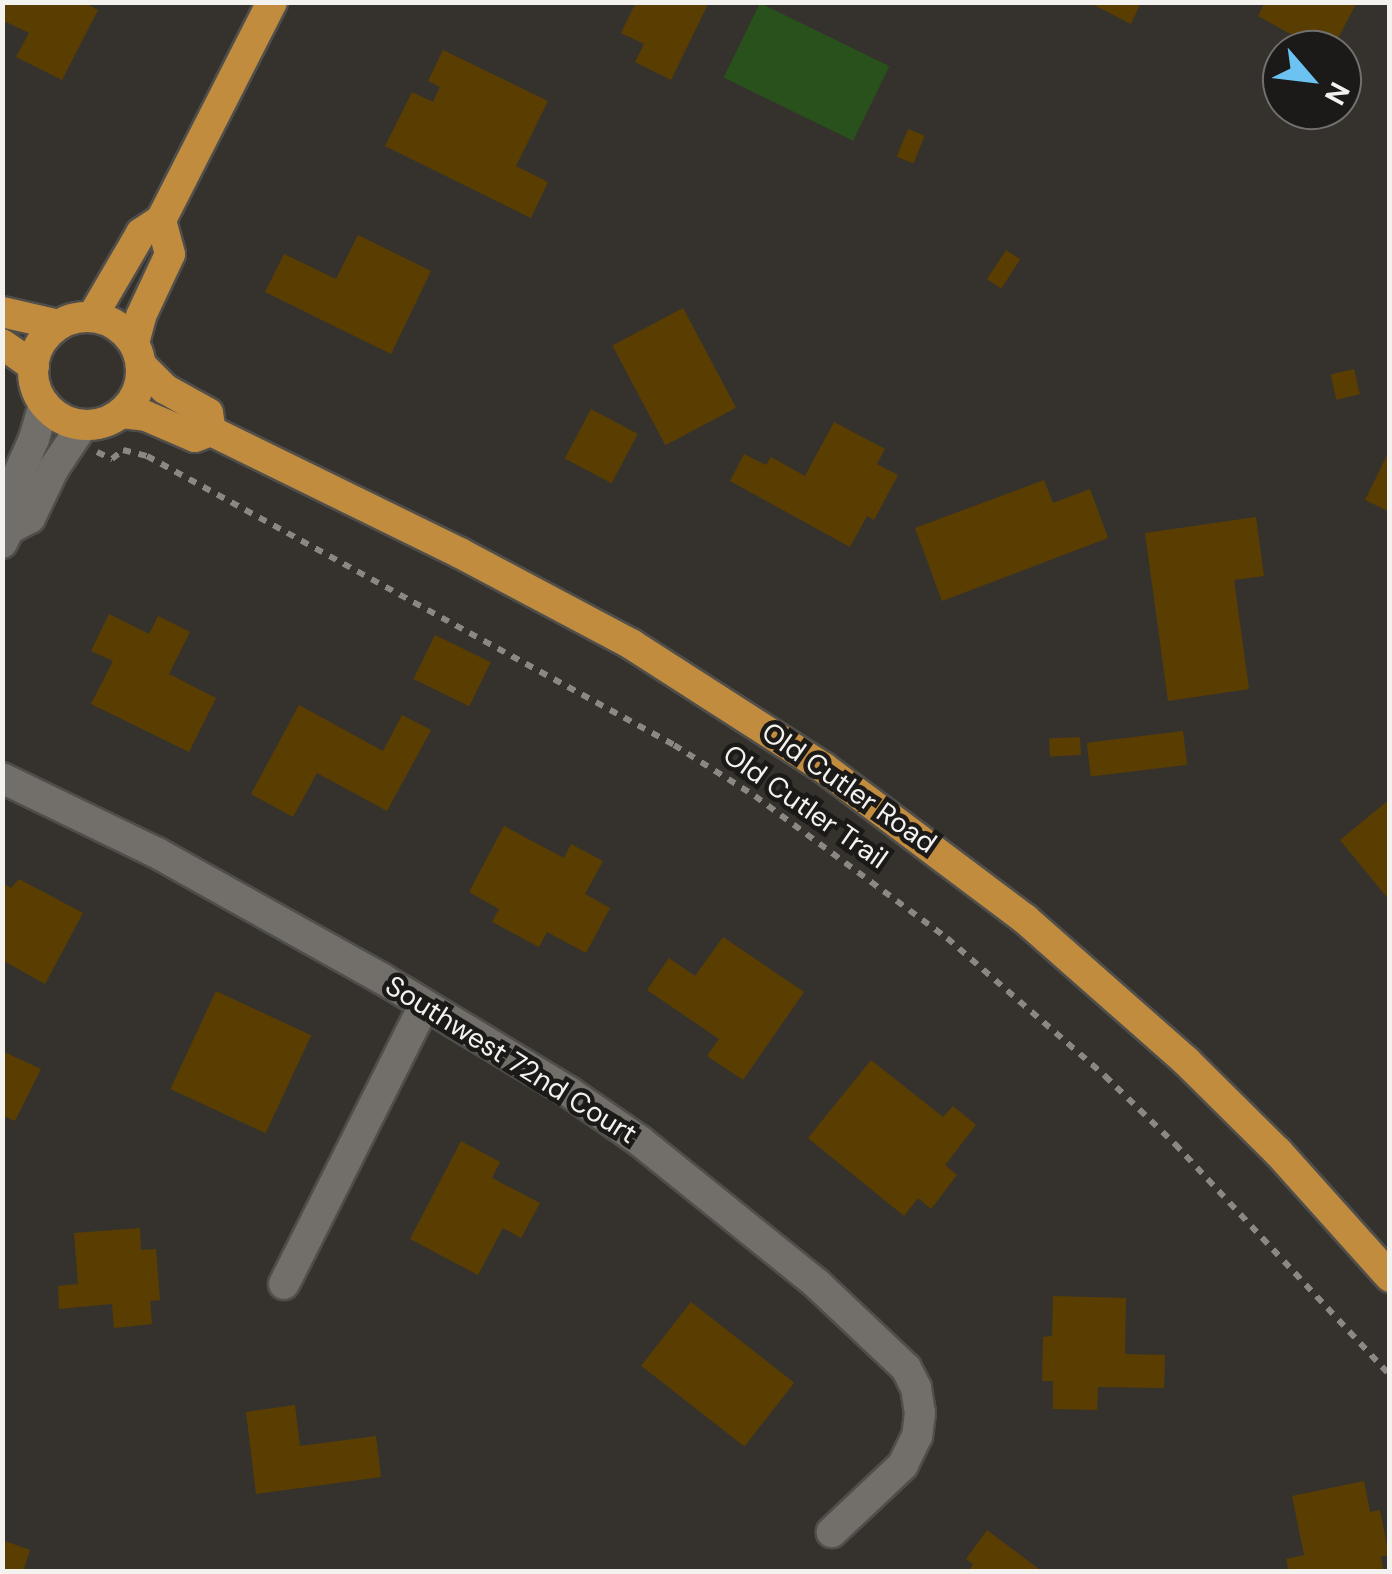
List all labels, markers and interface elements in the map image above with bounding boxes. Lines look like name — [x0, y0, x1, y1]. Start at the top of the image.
north arrow — [1262, 30, 1362, 130]
text: N — [1316, 76, 1358, 111]
street label: Old Cutler Road — [755, 715, 943, 861]
street label: Old Cutler Trail — [716, 738, 894, 876]
street label: Southwest 72nd Court — [379, 969, 643, 1151]

